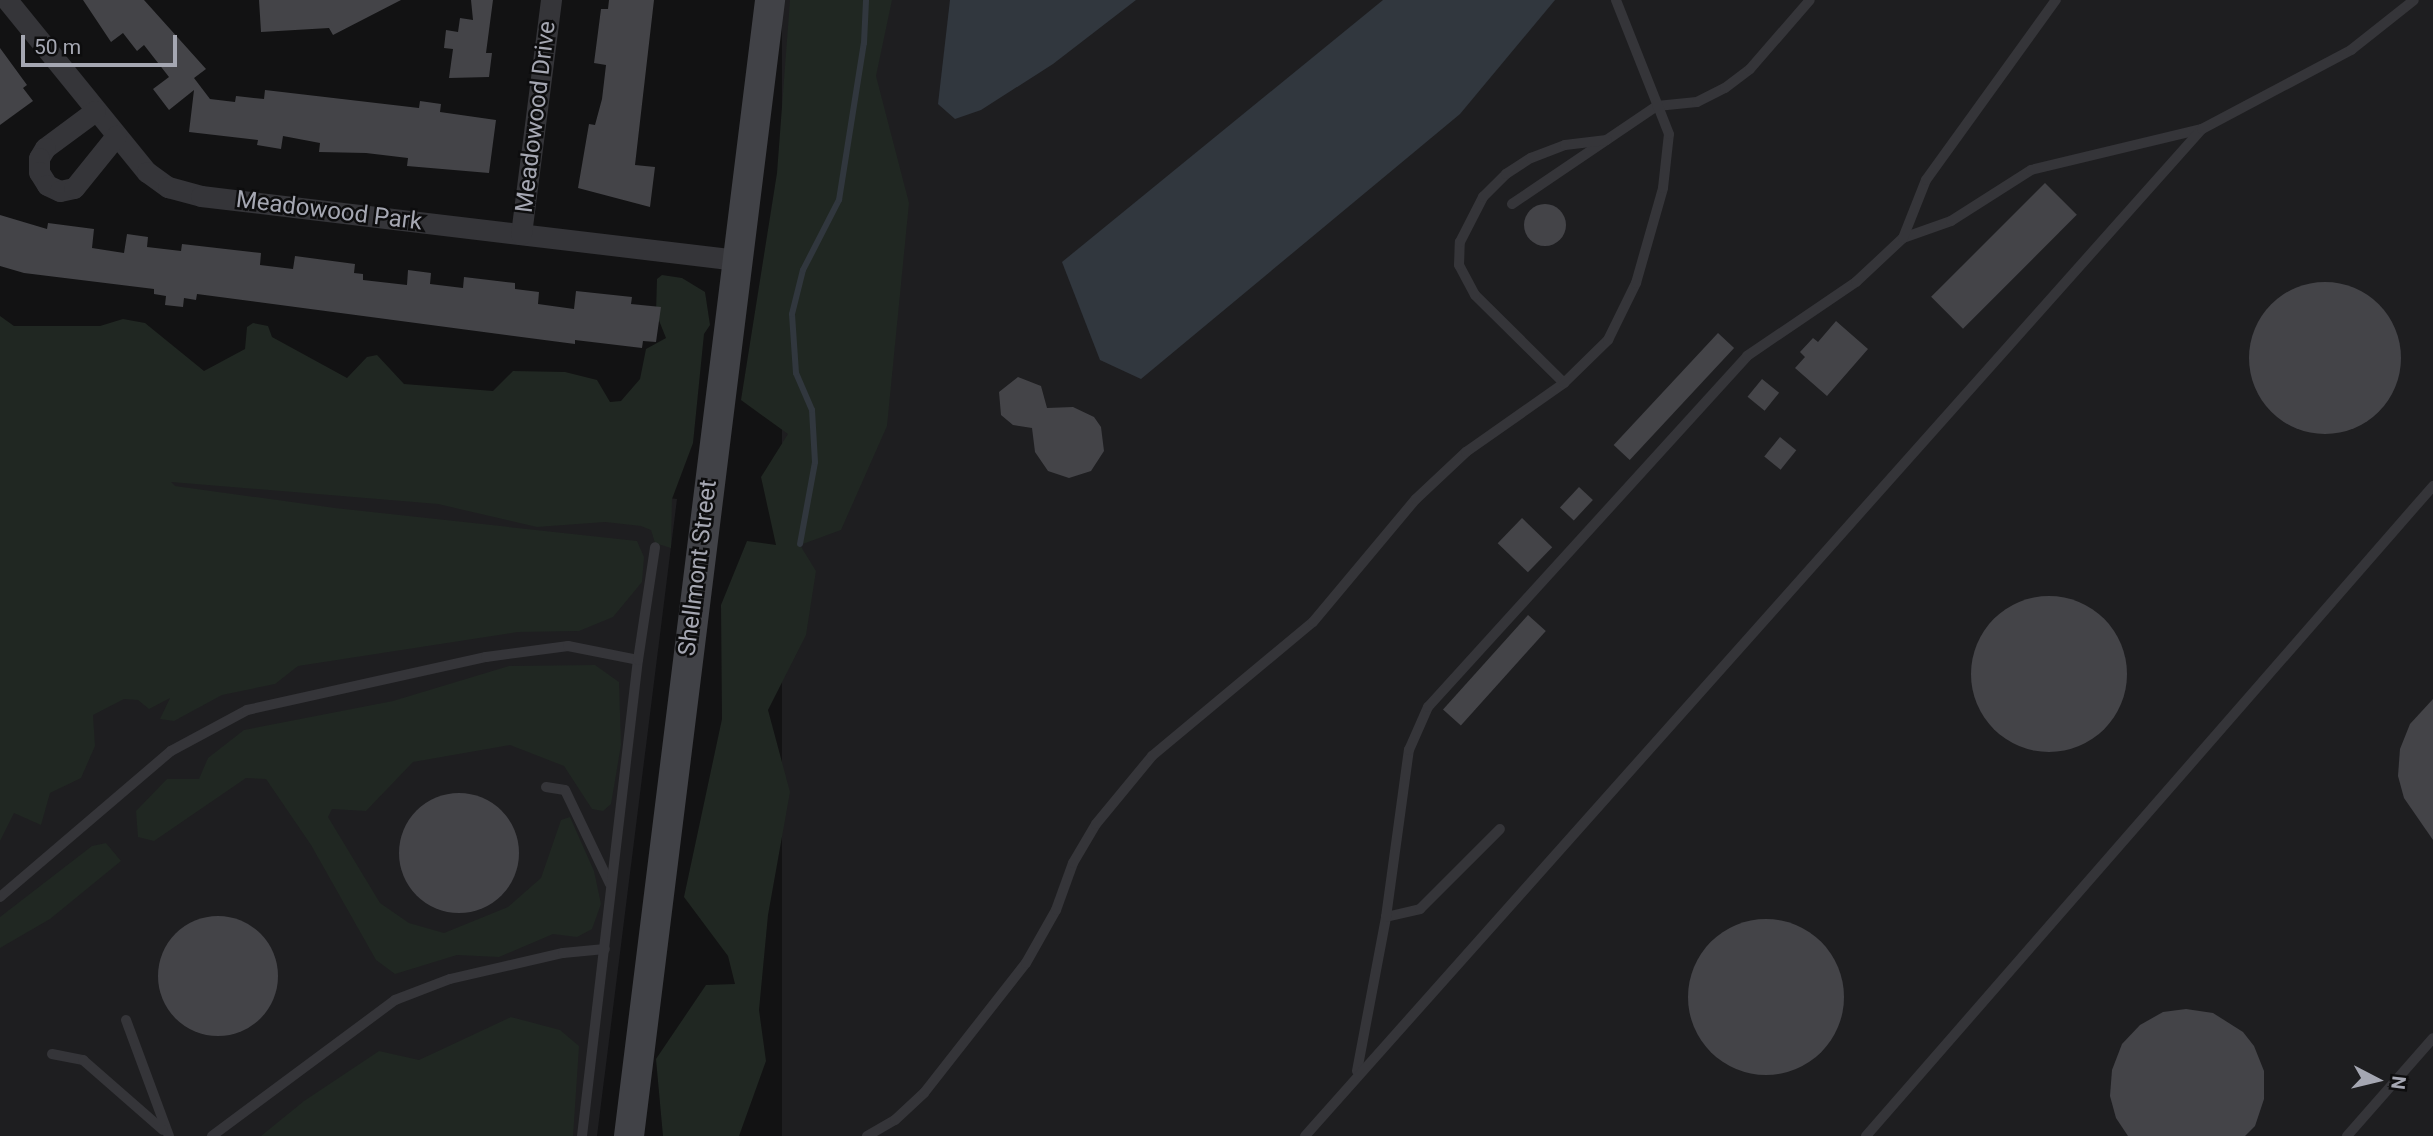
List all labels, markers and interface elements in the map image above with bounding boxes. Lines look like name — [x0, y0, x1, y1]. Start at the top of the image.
street label: Meadowood Drive — [510, 20, 562, 214]
scale bar — [24, 21, 180, 65]
text: 50 m — [34, 35, 81, 59]
street label: Meadowood Park — [234, 185, 424, 237]
street label: Shellmont Street — [673, 478, 723, 658]
north arrow — [2342, 1045, 2412, 1115]
text: N — [2386, 1075, 2411, 1091]

